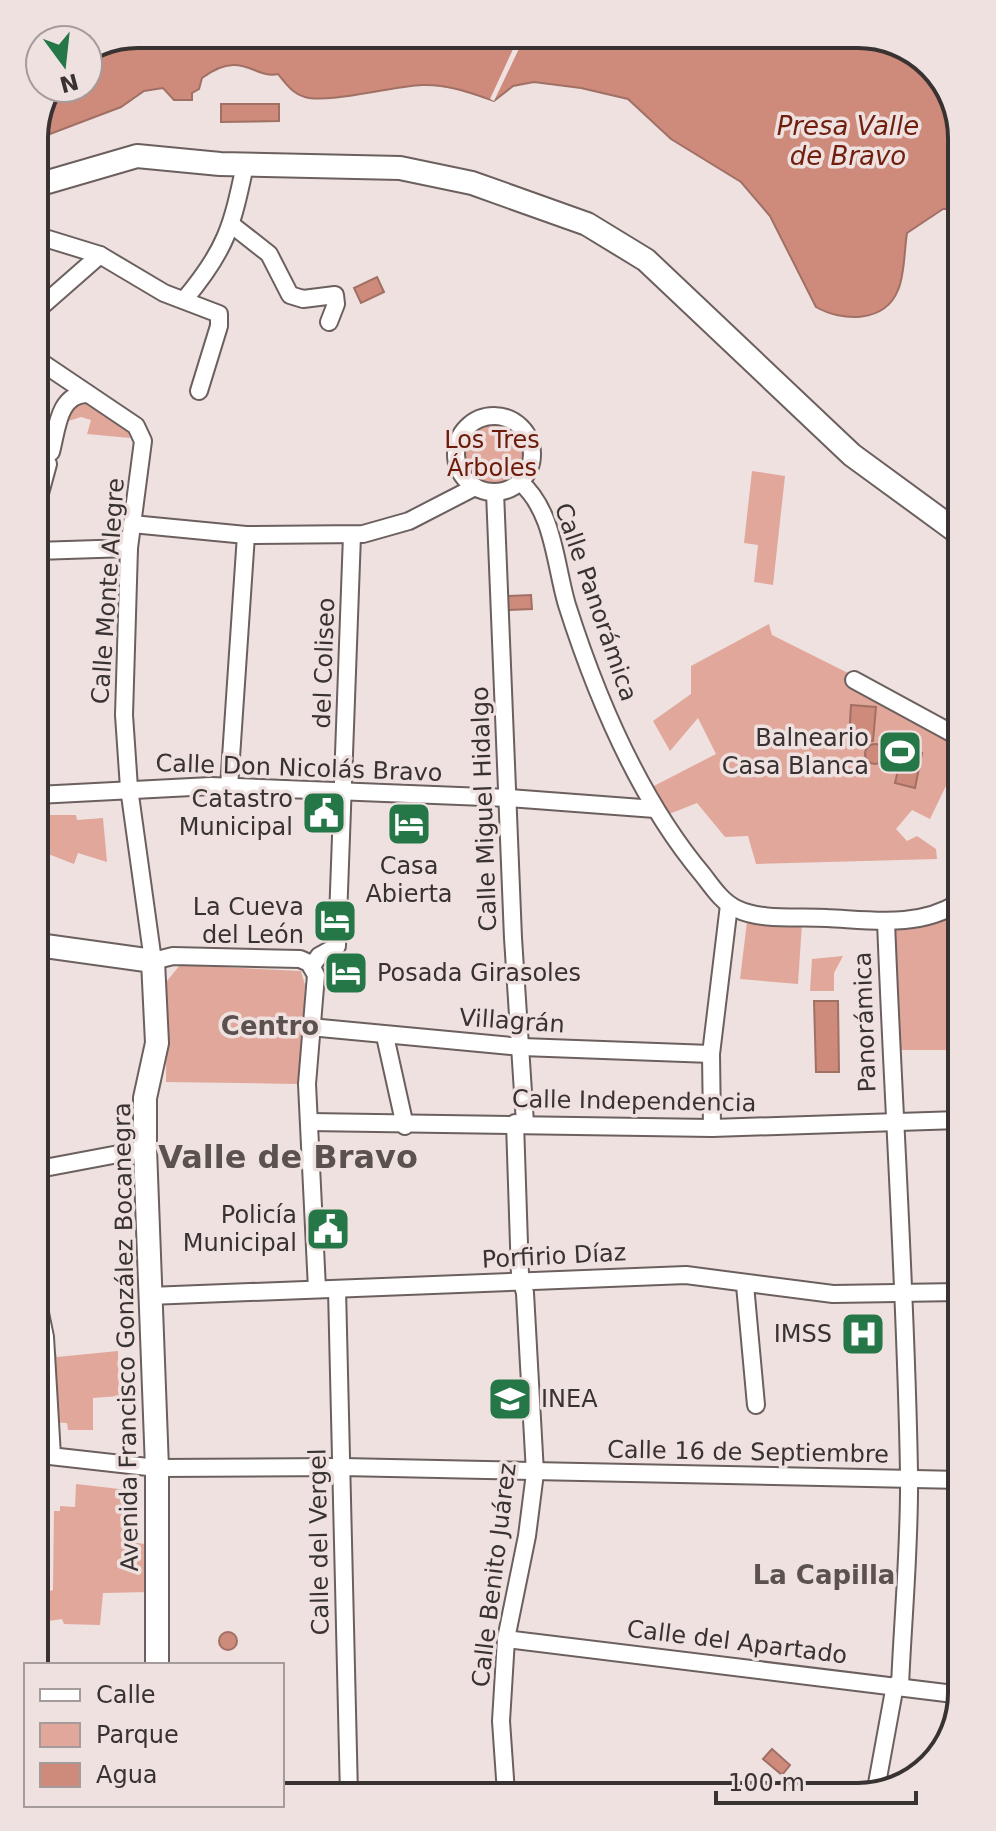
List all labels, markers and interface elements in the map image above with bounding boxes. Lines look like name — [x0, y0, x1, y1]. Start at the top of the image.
north arrow — [24, 24, 104, 104]
text: N — [57, 68, 81, 97]
water label: Presa Valle de Bravo — [777, 111, 919, 171]
park label: Los Tres Árboles — [444, 426, 540, 482]
street label: Calle Monte Alegre — [86, 477, 130, 705]
street label: Calle Panorámica — [549, 499, 643, 705]
street label: del Coliseo — [308, 597, 340, 729]
street label: Calle Miguel Hidalgo — [466, 686, 502, 932]
place label: Balneario Casa Blanca — [722, 724, 869, 780]
sports icon: Balneario Casa Blanca — [876, 728, 924, 776]
street label: Calle Don Nicolás Bravo — [155, 749, 443, 787]
place label: Catastro Municipal — [179, 785, 293, 841]
public building icon: Catastro Municipal — [300, 789, 348, 837]
hotel icon: Casa Abierta — [385, 800, 433, 848]
place label: Casa Abierta — [365, 852, 453, 908]
place label: La Cueva del León — [193, 893, 304, 949]
hotel icon: La Cueva del León — [311, 897, 359, 945]
hotel icon: Posada Girasoles — [322, 949, 370, 997]
street label: Panorámica — [849, 951, 881, 1093]
place label: Posada Girasoles — [377, 959, 581, 987]
street label: Villagrán — [458, 1003, 566, 1039]
district label: Centro — [221, 1011, 319, 1041]
street label: Calle Independencia — [512, 1085, 756, 1117]
street label: Avenida Francisco González Bocanegra — [108, 1102, 144, 1572]
district label: Valle de Bravo — [158, 1138, 418, 1176]
place label: Policía Municipal — [183, 1201, 297, 1257]
public building icon: Policía Municipal — [304, 1205, 352, 1253]
street label: Porfirio Díaz — [481, 1238, 627, 1274]
hospital icon: IMSS — [839, 1310, 887, 1358]
place label: IMSS — [774, 1320, 832, 1348]
school or university icon: INEA — [486, 1375, 534, 1423]
place label: INEA — [541, 1385, 598, 1413]
street label: Calle 16 de Septiembre — [607, 1436, 889, 1468]
street label: Calle del Vergel — [303, 1448, 335, 1636]
street label: Calle Benito Juárez — [466, 1461, 522, 1689]
district label: La Capilla — [753, 1560, 895, 1590]
street label: Calle del Apartado — [625, 1615, 849, 1669]
legend — [24, 1663, 284, 1807]
text: Calle — [96, 1681, 156, 1709]
text: Parque — [96, 1721, 179, 1749]
scale bar — [716, 1755, 916, 1805]
text: Agua — [96, 1761, 158, 1789]
text: 100 m — [728, 1769, 805, 1797]

